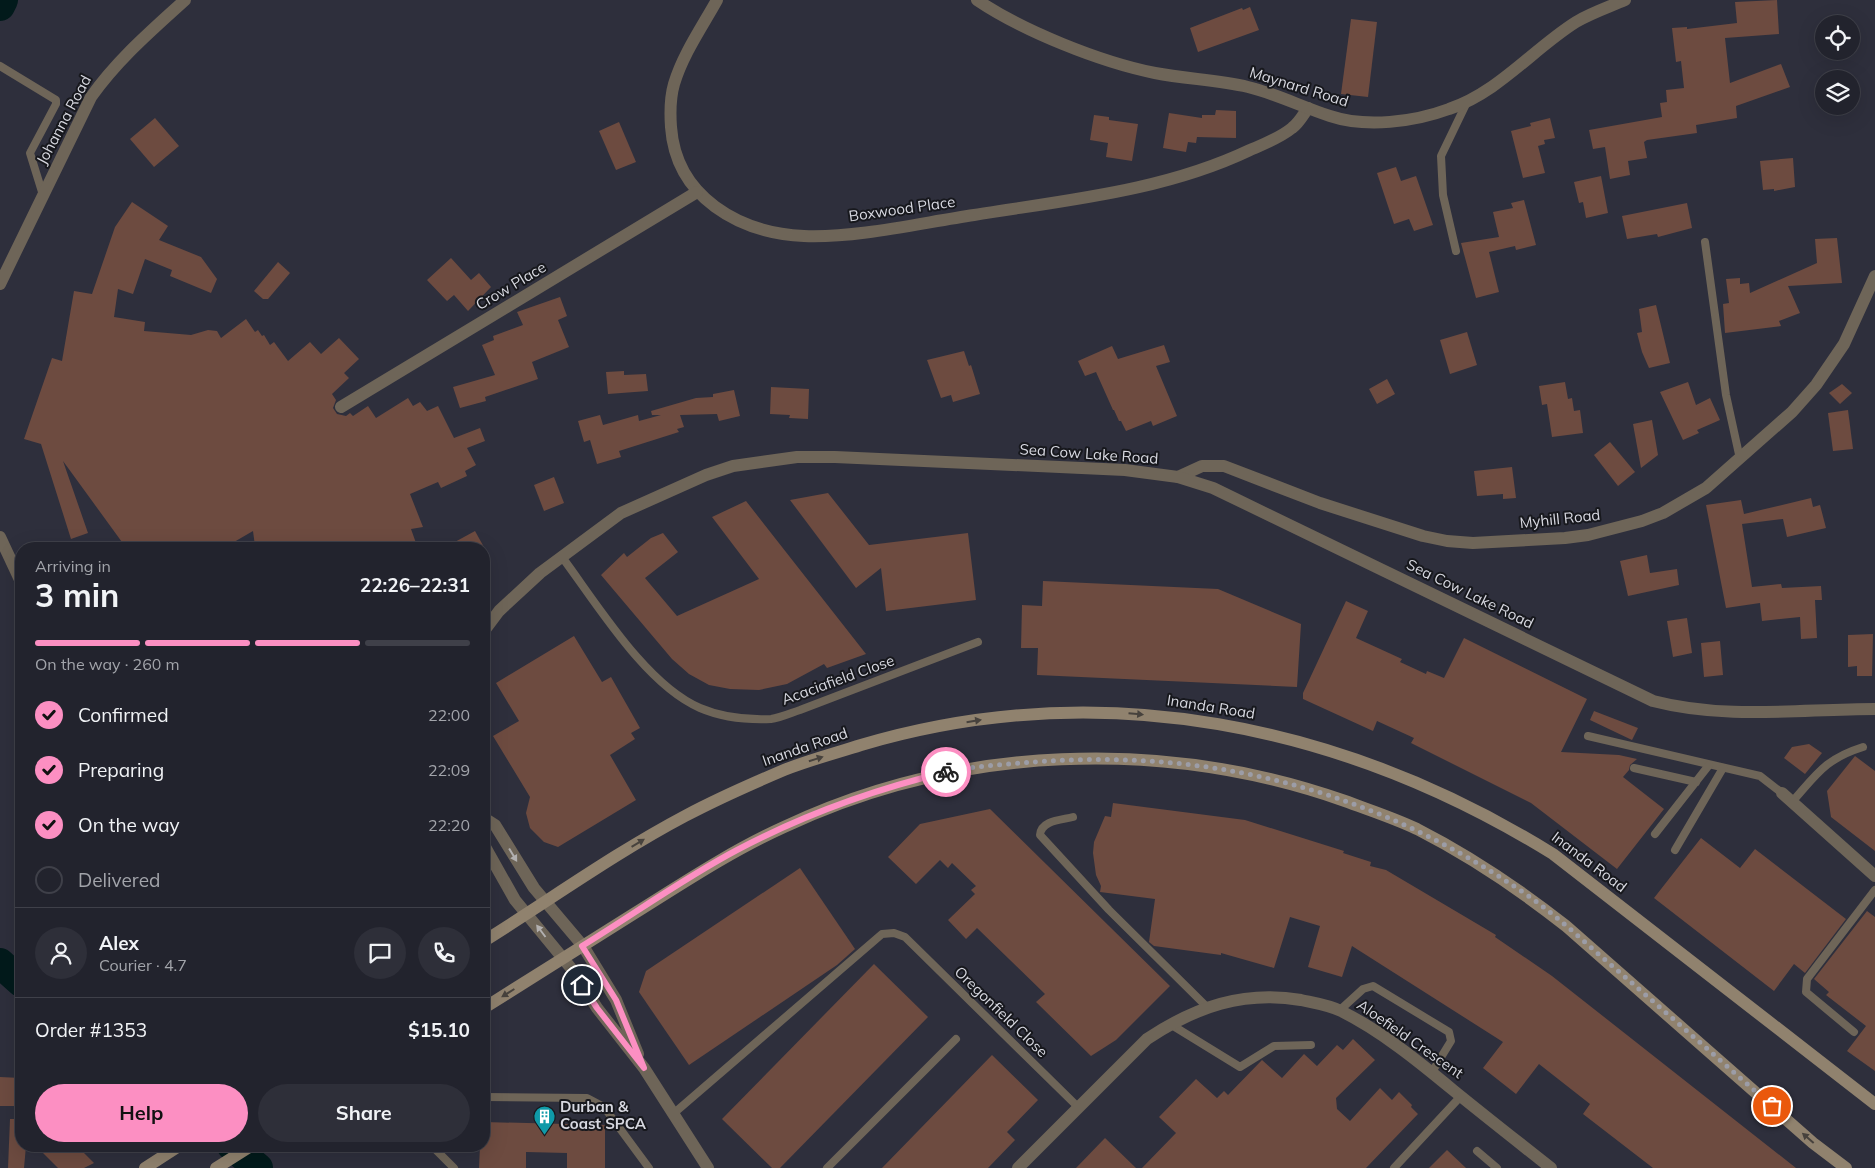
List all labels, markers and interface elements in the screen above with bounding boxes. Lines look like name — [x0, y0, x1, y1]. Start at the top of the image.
map controls — [1815, 15, 1860, 115]
button: locate — [1815, 15, 1860, 60]
street label: Maynard Road — [1247, 62, 1351, 111]
button: layers — [1815, 70, 1860, 115]
street label: Johanna Road — [32, 72, 95, 168]
street label: Boxwood Place — [848, 192, 956, 225]
street label: Crow Place — [472, 257, 549, 314]
street label: Sea Cow Lake Road — [1019, 439, 1159, 468]
street label: Myhill Road — [1519, 505, 1601, 532]
street label: Sea Cow Lake Road — [1404, 555, 1537, 633]
text: Arriving in — [35, 556, 111, 576]
text: 22:26–22:31 — [360, 573, 470, 597]
text: 3 min — [35, 575, 119, 615]
street label: Acaciafield Close — [779, 650, 897, 709]
text: On the way · 260 m — [35, 654, 180, 674]
street label: Inanda Road — [1166, 690, 1257, 723]
icon: check — [35, 701, 63, 729]
text: Confirmed — [78, 703, 169, 727]
text: 22:00 — [428, 705, 470, 725]
one-way arrow — [1128, 710, 1144, 718]
one-way arrow — [966, 716, 982, 724]
street label: Inanda Road — [760, 723, 850, 770]
courier — [921, 747, 971, 797]
one-way arrow — [809, 755, 824, 762]
icon: check — [35, 756, 63, 784]
text: Preparing — [78, 758, 164, 782]
icon: bike — [932, 758, 960, 786]
text: 22:09 — [428, 760, 470, 780]
icon: check — [35, 811, 63, 839]
text: On the way — [78, 813, 180, 837]
text: 22:20 — [428, 815, 470, 835]
street label: Inanda Road — [1548, 827, 1631, 896]
one-way arrow — [632, 839, 645, 848]
one-way arrow — [509, 849, 518, 862]
text: Delivered — [78, 868, 160, 892]
one-way arrow — [536, 924, 546, 938]
button: person — [35, 927, 87, 979]
button: chat — [354, 927, 406, 979]
button: phone — [418, 927, 470, 979]
text: Alex — [99, 931, 139, 955]
text: Courier · 4.7 — [99, 955, 187, 975]
street label: Oregonfield Close — [951, 962, 1052, 1061]
pin — [561, 964, 603, 1006]
icon: home — [568, 971, 596, 999]
one-way arrow — [501, 988, 515, 997]
street label: Aloefield Crescent — [1354, 995, 1467, 1082]
text: Order #1353 — [35, 1018, 147, 1042]
text: $15.10 — [408, 1018, 470, 1042]
button: Help — [35, 1084, 248, 1142]
button: Share — [258, 1084, 470, 1142]
pin — [1751, 1085, 1793, 1127]
icon: bag — [1758, 1092, 1786, 1120]
place label: Durban & Coast SPCA — [560, 1097, 647, 1133]
building icon: Durban & Coast SPCA — [532, 1104, 556, 1135]
one-way arrow — [1801, 1132, 1814, 1143]

